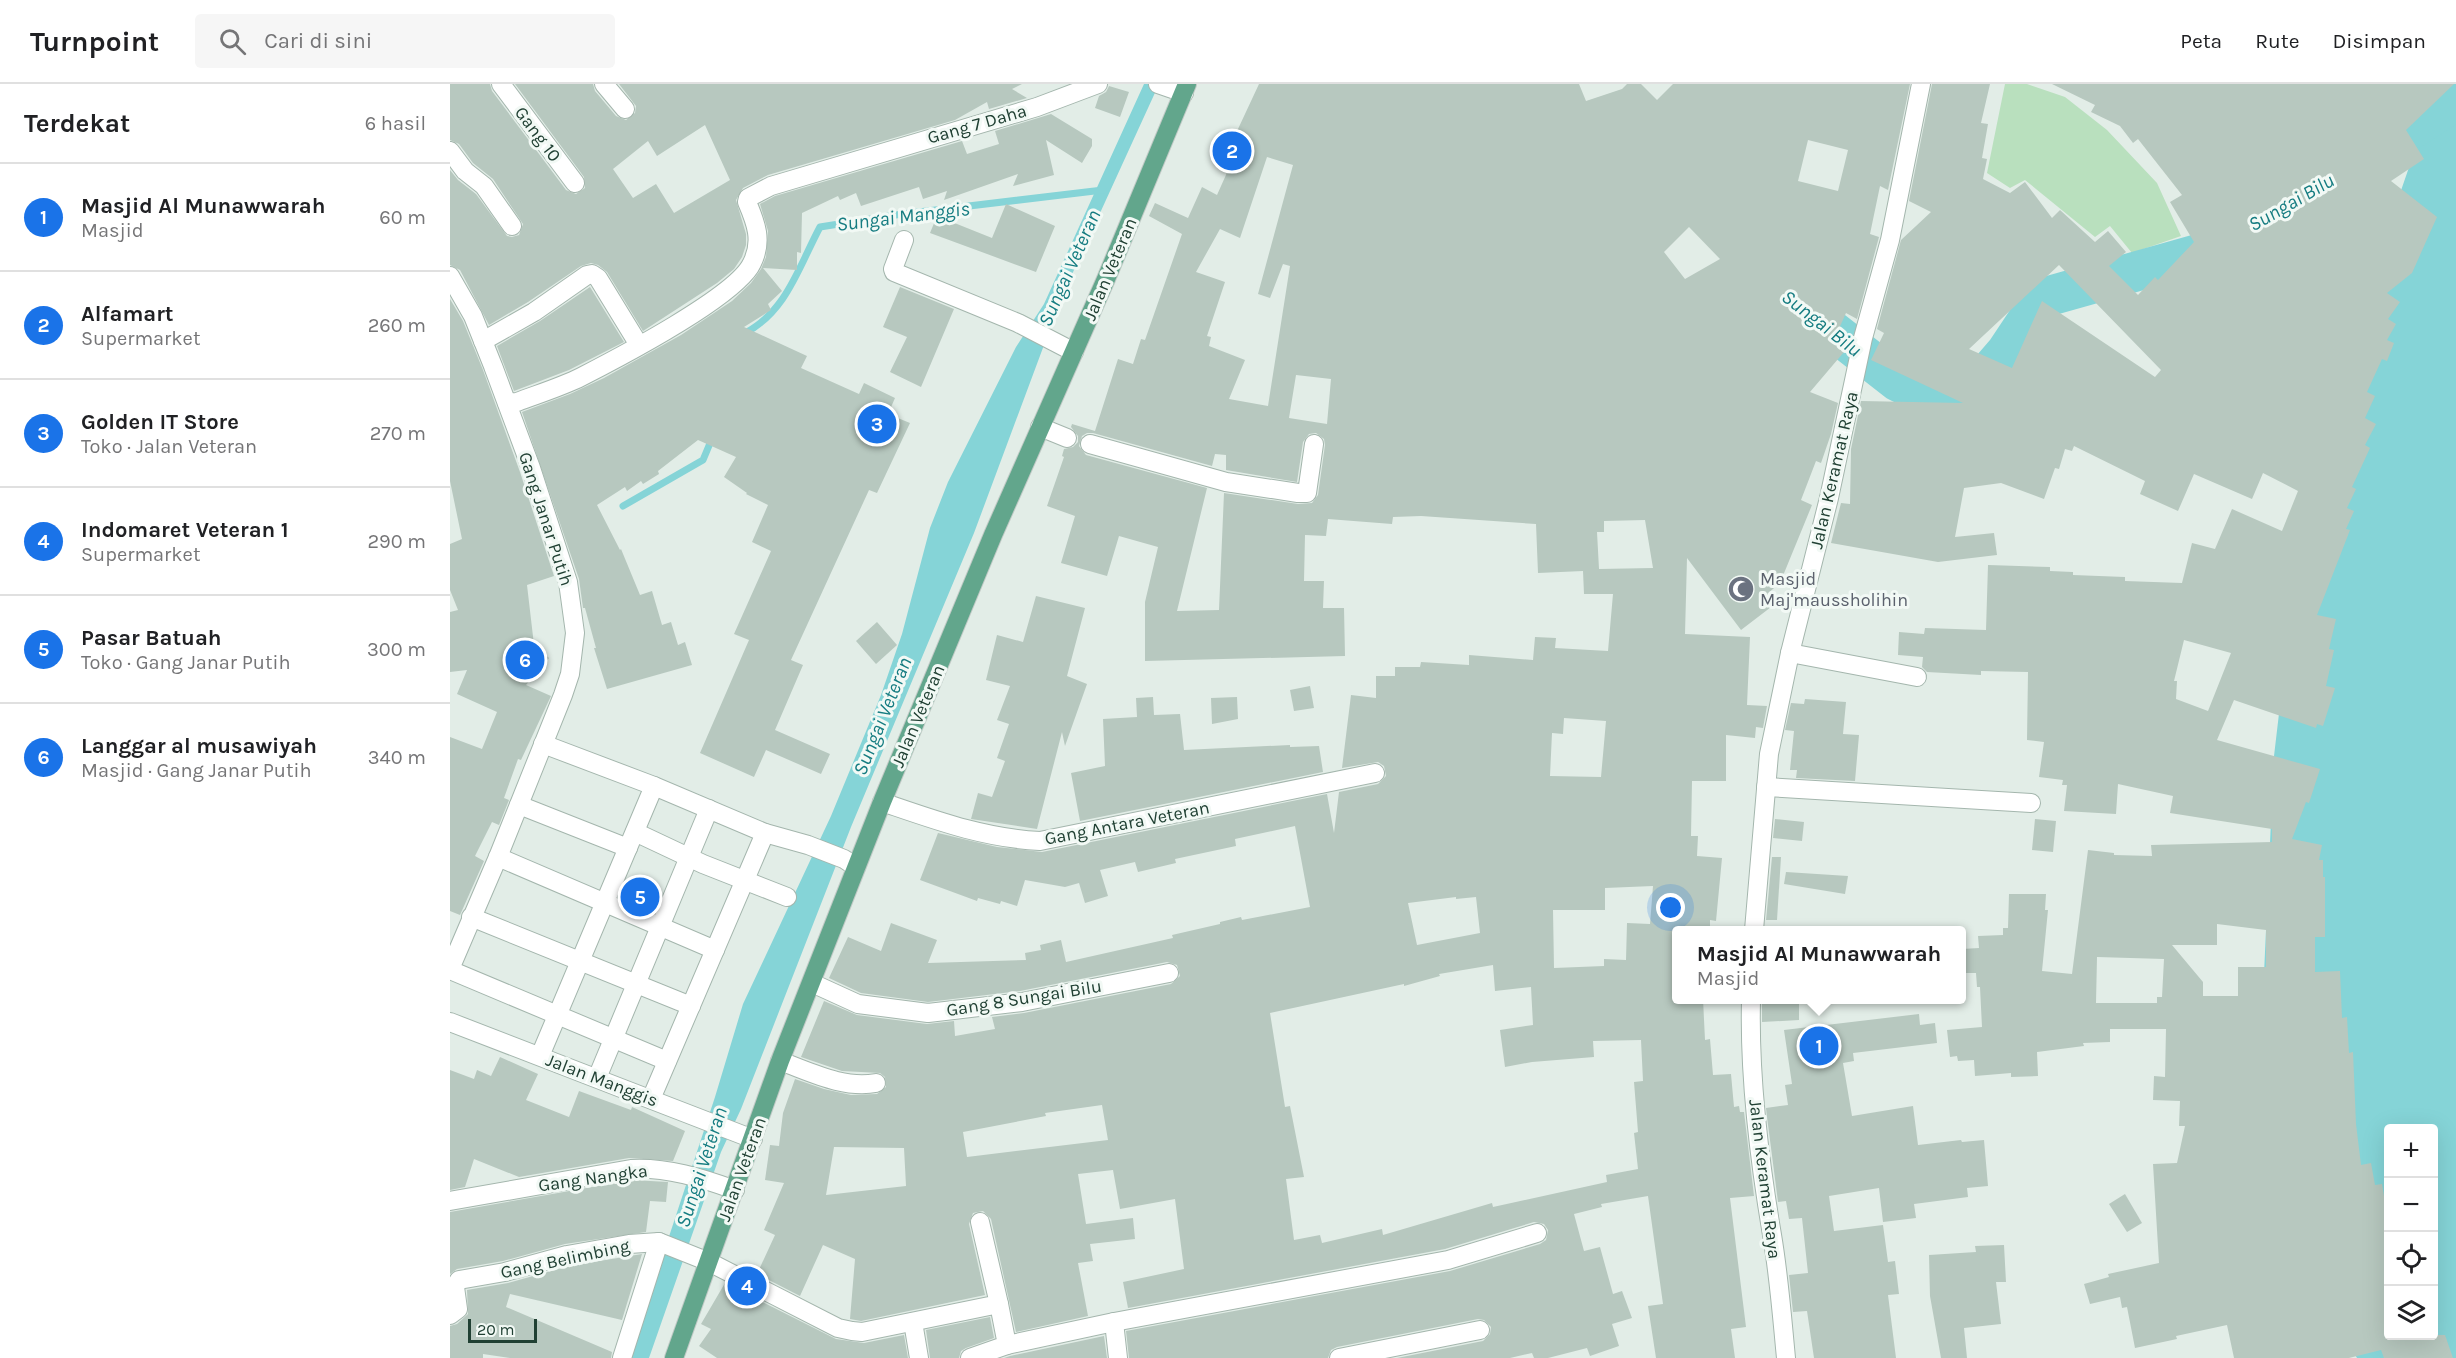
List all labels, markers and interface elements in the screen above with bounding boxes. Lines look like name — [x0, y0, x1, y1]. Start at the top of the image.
search box — [195, 14, 615, 68]
text: Turnpoint — [30, 25, 159, 58]
icon: search — [216, 25, 249, 58]
text: Cari di sini — [264, 28, 372, 54]
text: Peta — [2180, 29, 2222, 53]
text: Rute — [2255, 29, 2299, 53]
text: Disimpan — [2332, 29, 2426, 53]
street label: Gang 7 Daha — [925, 99, 1029, 149]
street label: Gang 10 — [510, 102, 566, 166]
text: Terdekat — [24, 108, 130, 139]
text: 6 hasil — [365, 112, 426, 135]
pin: 2 — [1212, 128, 1252, 174]
water label: Sungai Bilu — [2244, 169, 2338, 236]
text: Masjid Al Munawwarah — [81, 193, 325, 219]
water label: Sungai Manggis — [835, 197, 971, 236]
text: 1 — [40, 206, 47, 229]
text: 60 m — [379, 206, 426, 229]
water label: Sungai Veteran — [1033, 206, 1105, 330]
street label: Jalan Veteran — [1079, 214, 1141, 324]
text: Masjid — [81, 219, 144, 242]
water label: Sungai Bilu — [1777, 285, 1866, 362]
text: Alfamart — [81, 301, 173, 327]
text: 2 — [37, 314, 50, 337]
text: 260 m — [368, 314, 426, 337]
text: Supermarket — [81, 327, 200, 350]
street label: Jalan Keramat Raya — [1805, 389, 1863, 551]
pin: 3 — [858, 402, 896, 446]
text: Golden IT Store — [81, 409, 239, 435]
text: 3 — [37, 422, 50, 445]
text: 270 m — [370, 422, 426, 445]
text: Toko · Jalan Veteran — [81, 435, 257, 458]
street label: Gang Janar Putih — [514, 449, 578, 589]
text: Indomaret Veteran 1 — [81, 517, 289, 543]
text: 4 — [38, 530, 49, 553]
text: 290 m — [367, 530, 426, 553]
text: Supermarket — [81, 543, 200, 566]
place label: Masjid Maj'maussholihin — [1760, 568, 1908, 611]
mosque icon: Masjid Maj'maussholihin — [1726, 574, 1756, 604]
text: Pasar Batuah — [81, 625, 222, 651]
text: 5 — [38, 638, 49, 661]
text: 300 m — [367, 638, 426, 661]
pin: 6 — [506, 638, 544, 682]
text: Toko · Gang Janar Putih — [81, 651, 291, 674]
water label: Sungai Veteran — [848, 654, 917, 779]
street label: Jalan Veteran — [887, 661, 949, 771]
text: Langgar al musawiyah — [81, 733, 317, 759]
text: 6 — [37, 746, 50, 769]
text: 340 m — [368, 746, 426, 769]
text: Masjid · Gang Janar Putih — [81, 759, 311, 782]
street label: Gang Antara Veteran — [1043, 796, 1211, 850]
pin: 5 — [620, 874, 660, 920]
your location — [1656, 893, 1685, 922]
popup — [1672, 926, 1966, 1004]
text: Masjid Al Munawwarah — [1697, 941, 1941, 967]
text: Masjid — [1697, 967, 1759, 990]
street label: Gang 8 Sungai Bilu — [945, 975, 1103, 1021]
pin: 1 — [1800, 1024, 1838, 1068]
street label: Jalan Manggis — [543, 1049, 661, 1111]
street label: Jalan Keramat Raya — [1744, 1098, 1786, 1260]
water label: Sungai Veteran — [671, 1104, 732, 1230]
street label: Jalan Veteran — [713, 1114, 771, 1224]
map controls — [2384, 1124, 2438, 1340]
button: + — [2384, 1124, 2438, 1178]
street label: Gang Nangka — [537, 1159, 649, 1197]
button: − — [2384, 1178, 2438, 1232]
button: locate — [2384, 1232, 2438, 1286]
street label: Gang Belimbing — [498, 1235, 632, 1283]
pin: 4 — [728, 1264, 766, 1308]
button: layers — [2384, 1286, 2438, 1340]
scale bar — [468, 1316, 537, 1344]
text: 20 m — [477, 1320, 515, 1339]

